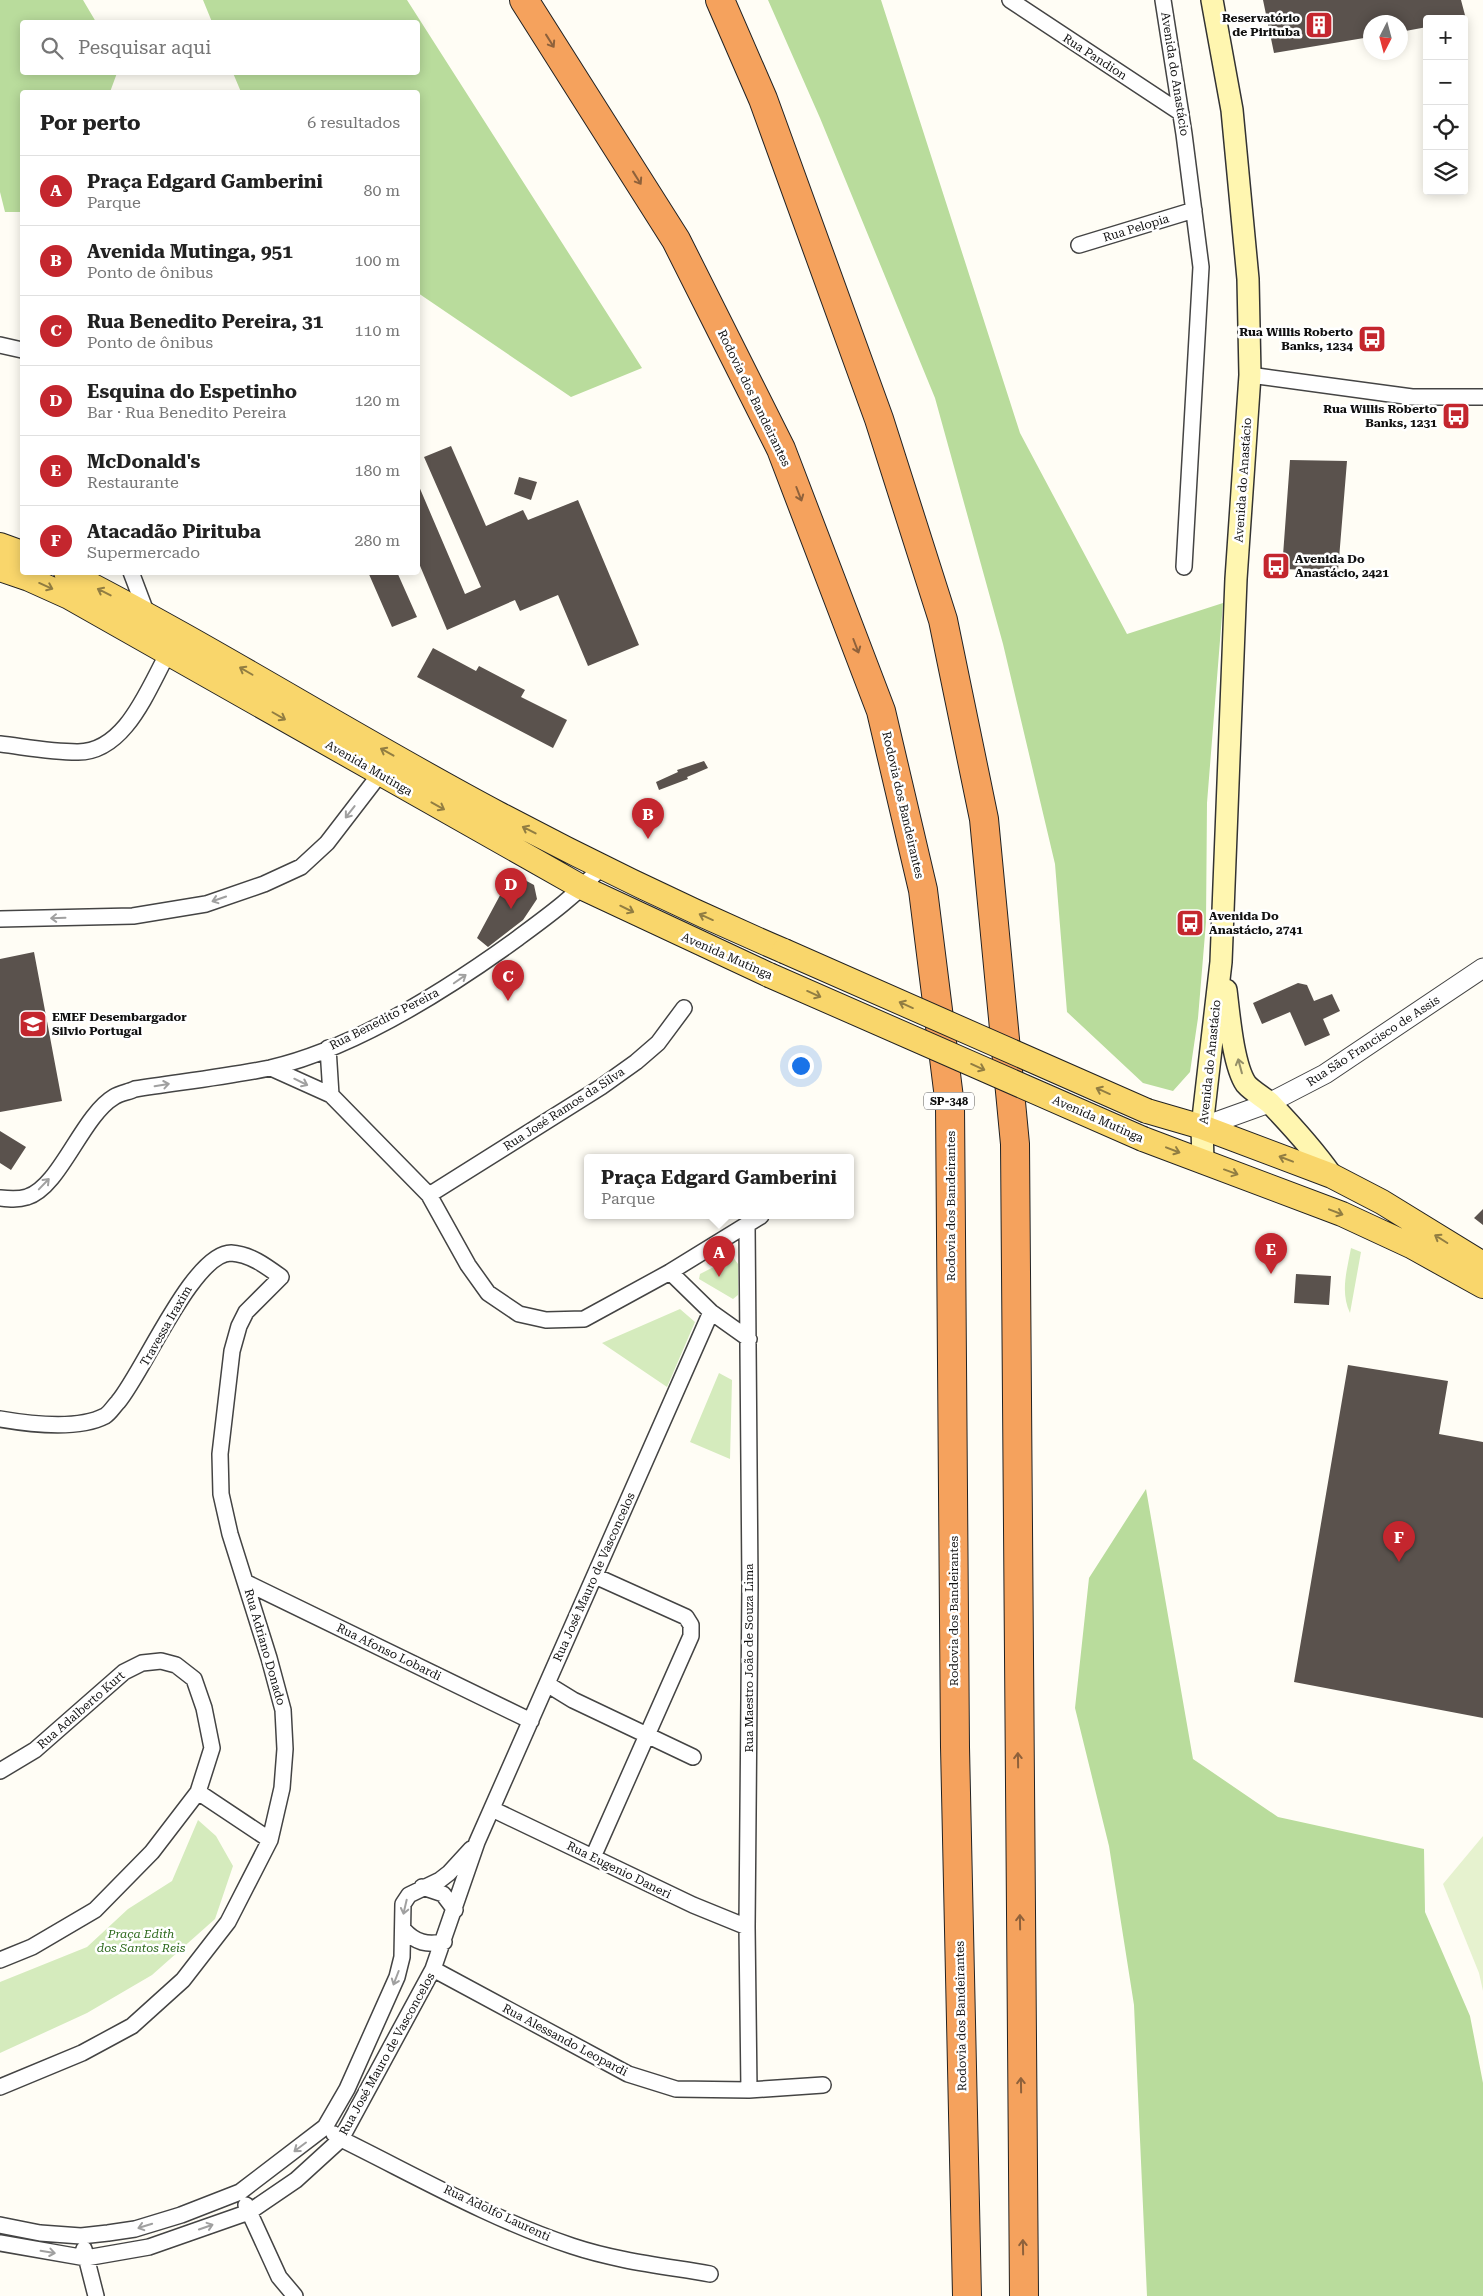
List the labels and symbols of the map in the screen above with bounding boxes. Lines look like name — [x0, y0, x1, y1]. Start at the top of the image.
building icon: Reservatório de Pirituba — [1304, 10, 1334, 40]
street label: Avenida do Anastácio — [1158, 11, 1192, 137]
place label: Reservatório de Pirituba — [1222, 11, 1300, 39]
north arrow — [1363, 15, 1408, 60]
street label: Rua Pandion — [1060, 31, 1130, 83]
one-way arrow — [546, 34, 556, 48]
one-way arrow — [633, 171, 643, 185]
street label: Rua Pelopia — [1101, 211, 1171, 245]
bus stop icon: Rua Willis Roberto Banks, 1234 — [1357, 324, 1387, 354]
place label: Rua Willis Roberto Banks, 1234 — [1239, 325, 1353, 353]
street label: Rodovia dos Bandeirantes — [715, 327, 793, 469]
bus stop icon: Rua Willis Roberto Banks, 1231 — [1441, 401, 1471, 431]
place label: Rua Willis Roberto Banks, 1231 — [1323, 402, 1437, 430]
street label: Avenida do Anastácio — [1232, 417, 1254, 543]
one-way arrow — [794, 486, 804, 501]
bus stop icon: Avenida Do Anastácio, 2421 — [1261, 551, 1291, 581]
place label: Avenida Do Anastácio, 2421 — [1295, 552, 1389, 580]
one-way arrow — [38, 582, 53, 592]
one-way arrow — [97, 587, 112, 596]
one-way arrow — [852, 638, 861, 653]
one-way arrow — [238, 666, 253, 676]
one-way arrow — [272, 712, 286, 722]
street label: Rodovia dos Bandeirantes — [879, 730, 927, 880]
street label: Avenida Mutinga — [323, 737, 415, 799]
one-way arrow — [379, 747, 394, 757]
pin: B — [632, 798, 664, 839]
one-way arrow — [430, 802, 444, 812]
one-way arrow — [345, 806, 356, 819]
one-way arrow — [522, 825, 537, 835]
pin: D — [495, 868, 527, 909]
one-way arrow — [211, 895, 227, 905]
one-way arrow — [619, 905, 634, 915]
bus stop icon: Avenida Do Anastácio, 2741 — [1175, 908, 1205, 938]
place label: Avenida Do Anastácio, 2741 — [1209, 909, 1303, 937]
one-way arrow — [699, 912, 714, 922]
one-way arrow — [50, 913, 66, 922]
street label: Avenida Mutinga — [679, 930, 775, 983]
pin: C — [492, 960, 524, 1001]
one-way arrow — [453, 974, 467, 984]
street label: Rua Benedito Pereira — [327, 985, 442, 1053]
one-way arrow — [806, 990, 821, 1000]
street label: Rua São Francisco de Assis — [1304, 993, 1442, 1089]
one-way arrow — [899, 999, 914, 1009]
street label: Avenida do Anastácio — [1196, 999, 1224, 1125]
school or university icon: EMEF Desembargador Silvio Portugal — [18, 1009, 48, 1039]
place label: EMEF Desembargador Silvio Portugal — [52, 1010, 187, 1038]
your location — [788, 1053, 814, 1079]
one-way arrow — [1234, 1058, 1244, 1074]
one-way arrow — [970, 1062, 985, 1072]
street label: Rua José Ramos da Silva — [501, 1064, 628, 1153]
one-way arrow — [293, 1078, 308, 1087]
one-way arrow — [153, 1080, 169, 1090]
one-way arrow — [1096, 1086, 1111, 1096]
road number: SP-348 — [924, 1092, 974, 1110]
street label: Avenida Mutinga — [1050, 1093, 1146, 1146]
street label: Rodovia dos Bandeirantes — [944, 1130, 958, 1281]
one-way arrow — [1165, 1146, 1180, 1155]
one-way arrow — [1279, 1154, 1295, 1163]
one-way arrow — [1222, 1168, 1238, 1177]
one-way arrow — [38, 1178, 50, 1190]
one-way arrow — [1328, 1208, 1344, 1217]
pin: E — [1255, 1233, 1287, 1274]
one-way arrow — [1434, 1234, 1448, 1245]
pin: A — [703, 1236, 735, 1277]
street label: Travessa Iraxim — [137, 1283, 195, 1369]
street label: Rua José Mauro de Vasconcelos — [550, 1490, 638, 1664]
pin: F — [1383, 1521, 1415, 1562]
street label: Rodovia dos Bandeirantes — [947, 1535, 961, 1686]
street label: Rua Maestro João de Souza Lima — [742, 1563, 756, 1753]
street label: Rua Adriano Donado — [242, 1587, 288, 1707]
street label: Rua Afonso Lobardi — [334, 1621, 444, 1683]
street label: Rua Adalberto Kurt — [34, 1668, 128, 1752]
one-way arrow — [1013, 1752, 1023, 1768]
street label: Rua Eugenio Daneri — [565, 1839, 674, 1901]
one-way arrow — [400, 1899, 409, 1915]
one-way arrow — [1015, 1915, 1025, 1931]
park label: Praça Edith dos Santos Reis — [97, 1927, 186, 1955]
street label: Rodovia dos Bandeirantes — [953, 1940, 969, 2091]
street label: Rua José Mauro de Vasconcelos — [336, 1970, 438, 2138]
one-way arrow — [391, 1970, 400, 1985]
street label: Rua Alessando Leopardi — [500, 2001, 630, 2079]
one-way arrow — [1017, 2077, 1026, 2093]
one-way arrow — [293, 2142, 307, 2152]
street label: Rua Adolfo Laurenti — [441, 2182, 553, 2244]
one-way arrow — [138, 2222, 154, 2232]
one-way arrow — [197, 2222, 213, 2231]
one-way arrow — [1018, 2240, 1028, 2256]
one-way arrow — [39, 2248, 55, 2258]

